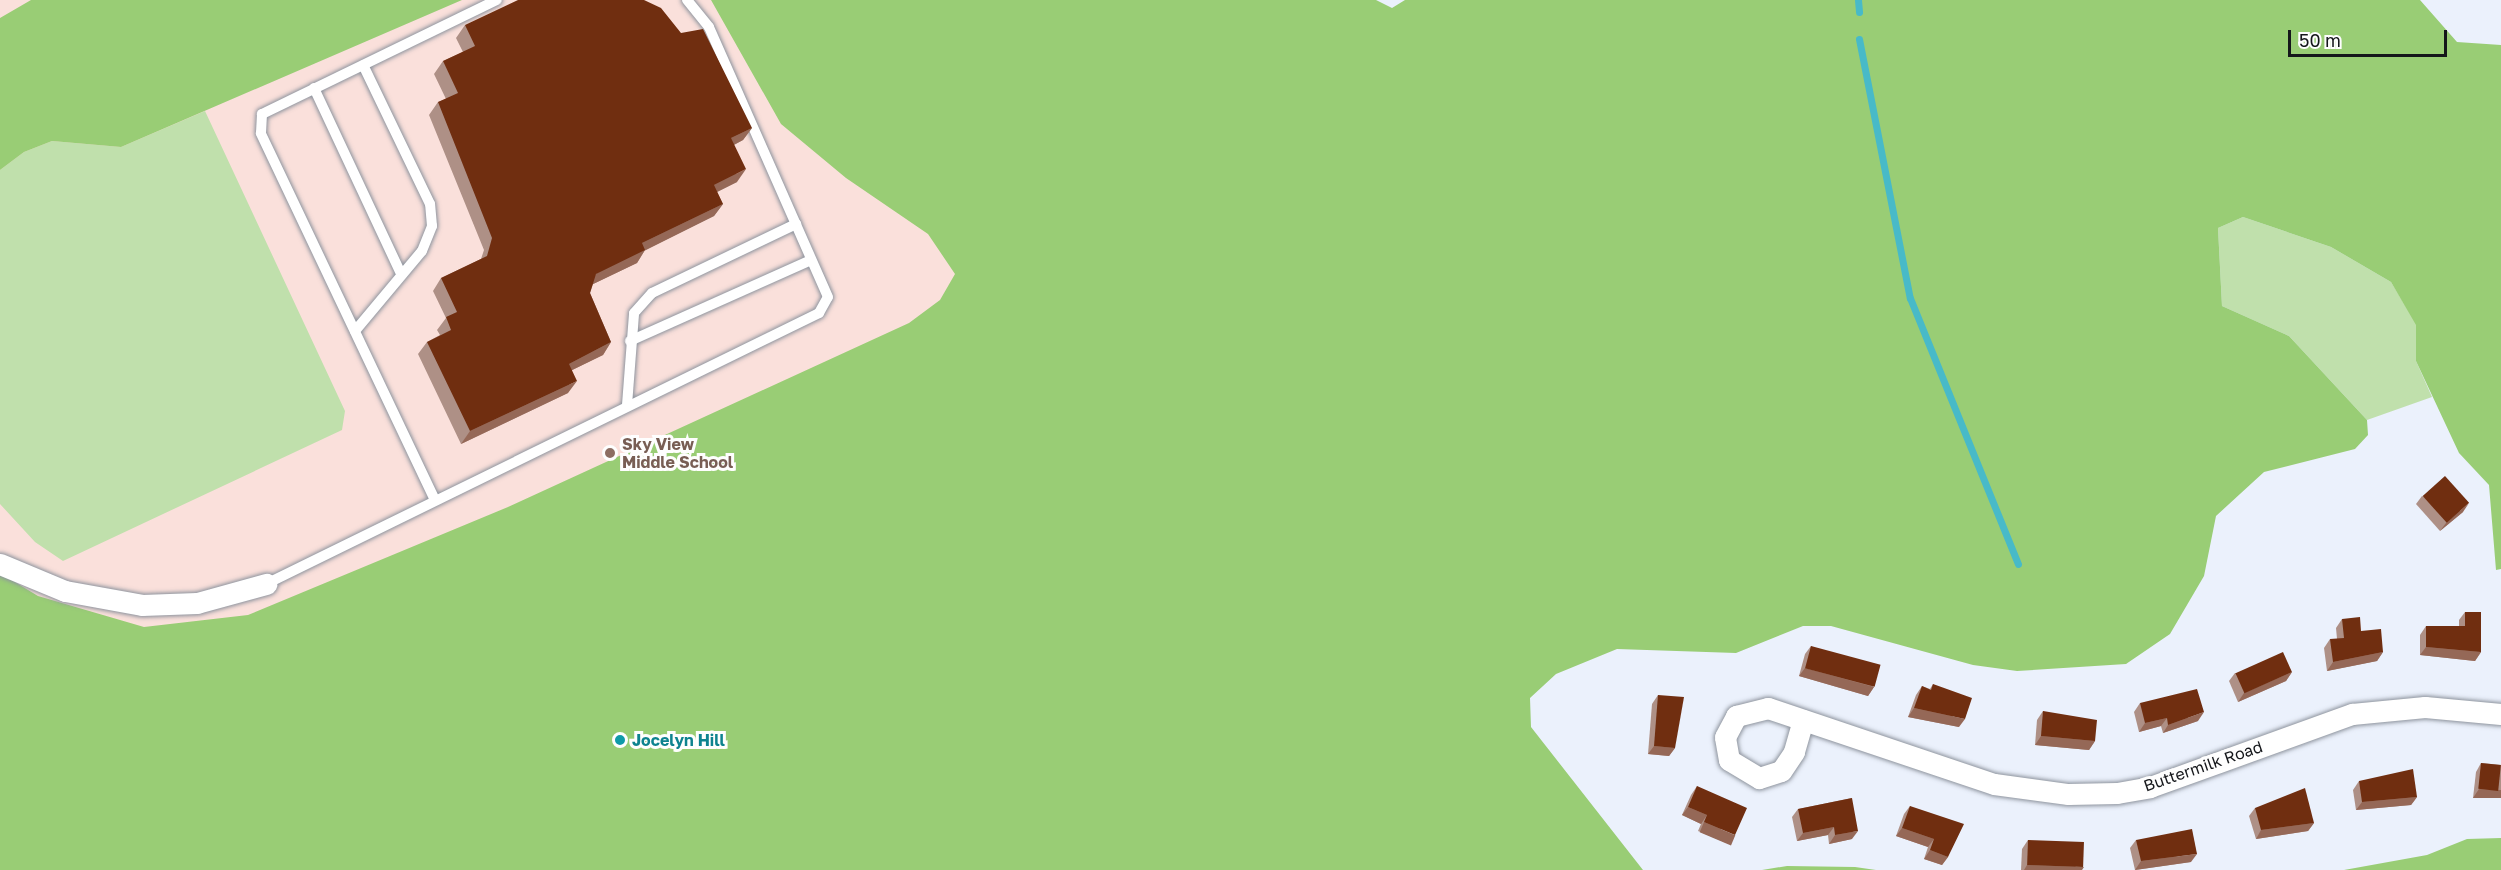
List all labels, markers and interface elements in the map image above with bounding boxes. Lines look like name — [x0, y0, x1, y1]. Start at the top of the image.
scale bar — [2291, 18, 2450, 56]
text: 50 m — [2299, 29, 2341, 51]
place label: Sky View Middle School — [622, 434, 733, 472]
marker: Sky View Middle School — [603, 446, 617, 460]
place label: Jocelyn Hill — [632, 730, 725, 750]
marker: Jocelyn Hill — [613, 733, 627, 747]
street label: Buttermilk Road — [2141, 737, 2265, 795]

